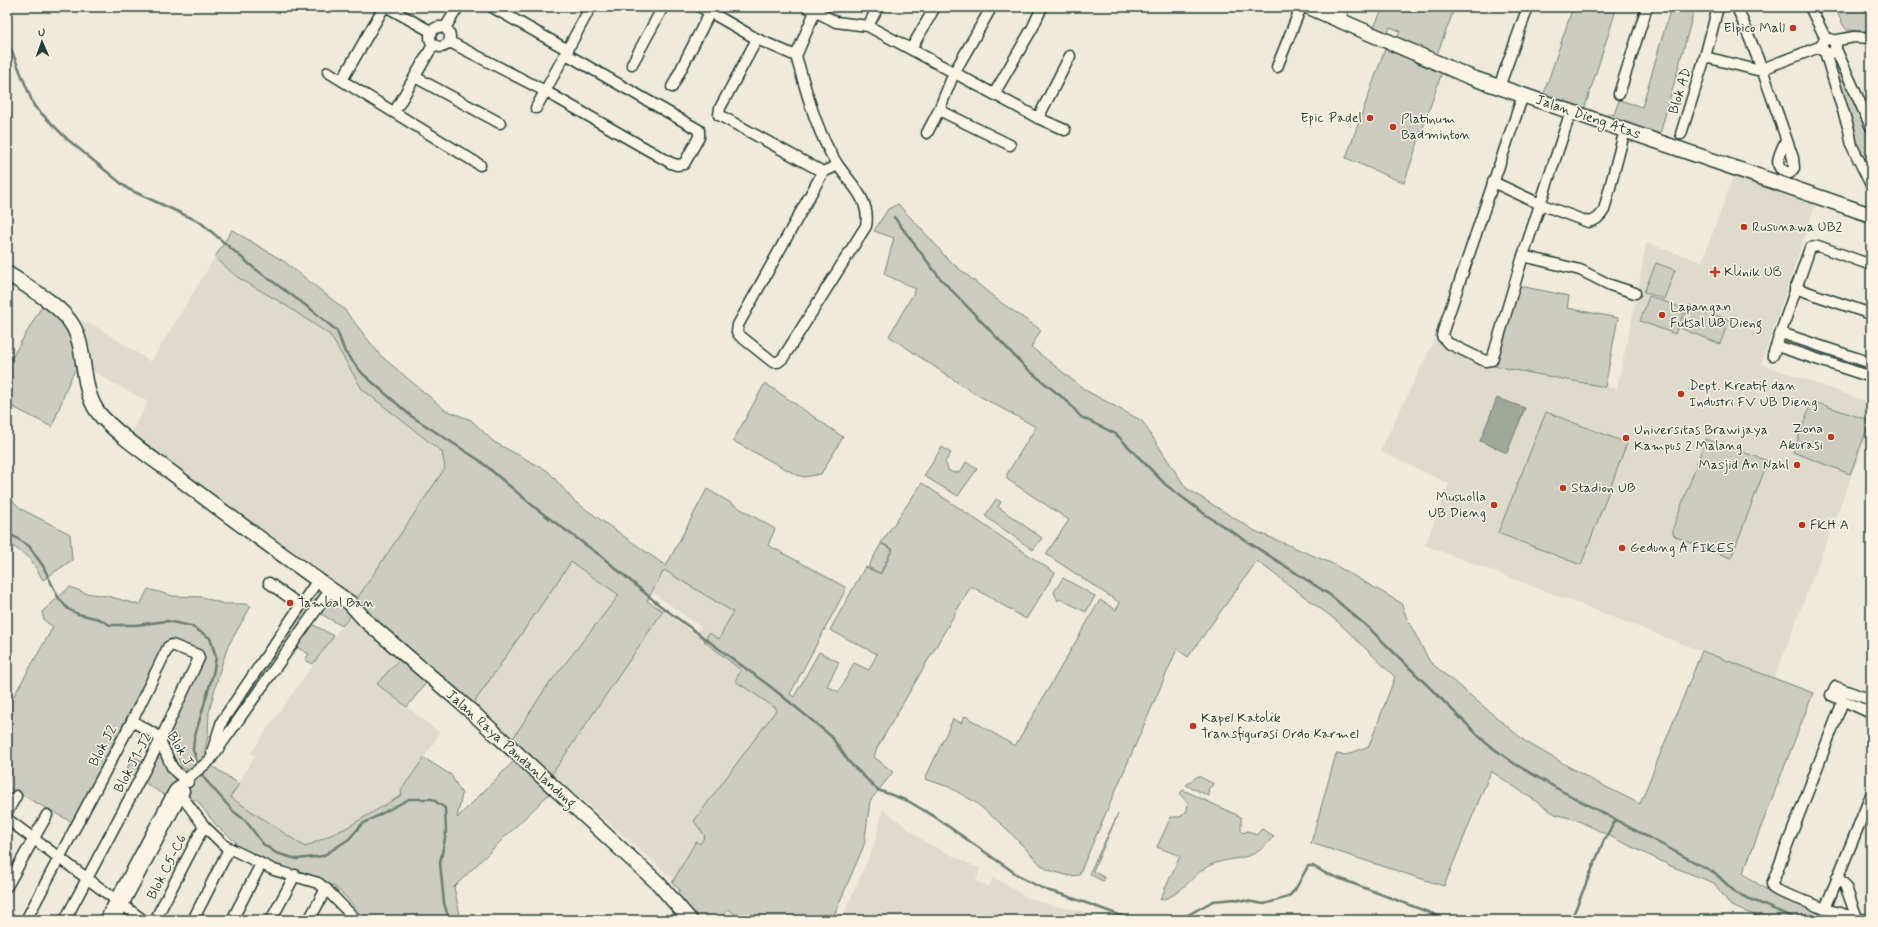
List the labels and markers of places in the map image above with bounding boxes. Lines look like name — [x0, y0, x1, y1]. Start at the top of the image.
place label: Elpico Mall — [1724, 19, 1785, 37]
marker: Elpico Mall — [1788, 23, 1798, 33]
place label: Epic Padel — [1300, 109, 1362, 127]
place label: Platinum Badminton — [1401, 110, 1471, 144]
marker: Epic Padel — [1365, 113, 1375, 123]
marker: Platinum Badminton — [1388, 122, 1398, 132]
place label: Rusunawa UB2 — [1752, 218, 1843, 236]
marker: Rusunawa UB2 — [1739, 222, 1749, 232]
place label: Klinik UB — [1724, 263, 1782, 281]
marker: Klinik UB — [1709, 266, 1721, 278]
place label: Lapangan Futsal UB Dieng — [1670, 298, 1762, 334]
marker: Lapangan Futsal UB Dieng — [1657, 310, 1667, 320]
place label: Dept. Kreatif dan Industri FV UB Dieng — [1689, 377, 1818, 411]
marker: Dept. Kreatif dan Industri FV UB Dieng — [1676, 389, 1686, 399]
place label: Zona Akurasi — [1779, 420, 1823, 454]
place label: Universitas Brawijaya Kampus 2 Malang — [1634, 421, 1768, 455]
marker: Zona Akurasi — [1826, 432, 1836, 442]
marker: Universitas Brawijaya Kampus 2 Malang — [1621, 433, 1631, 443]
place label: Masjid An Nahl — [1699, 456, 1789, 474]
marker: Masjid An Nahl — [1792, 460, 1802, 470]
place label: Stadion UB — [1571, 479, 1636, 497]
marker: Stadion UB — [1558, 483, 1568, 493]
place label: Musholla UB Dieng — [1428, 488, 1486, 522]
marker: Musholla UB Dieng — [1489, 500, 1499, 510]
place label: FKH A — [1810, 516, 1849, 534]
marker: FKH A — [1797, 520, 1807, 530]
place label: Gedung A FIKES — [1630, 539, 1734, 557]
marker: Gedung A FIKES — [1617, 543, 1627, 553]
place label: Tambal Ban — [298, 594, 374, 612]
marker: Tambal Ban — [285, 598, 295, 608]
place label: Kapel Katolik Transfigurasi Ordo Karmel — [1201, 709, 1359, 743]
marker: Kapel Katolik Transfigurasi Ordo Karmel — [1188, 721, 1198, 731]

